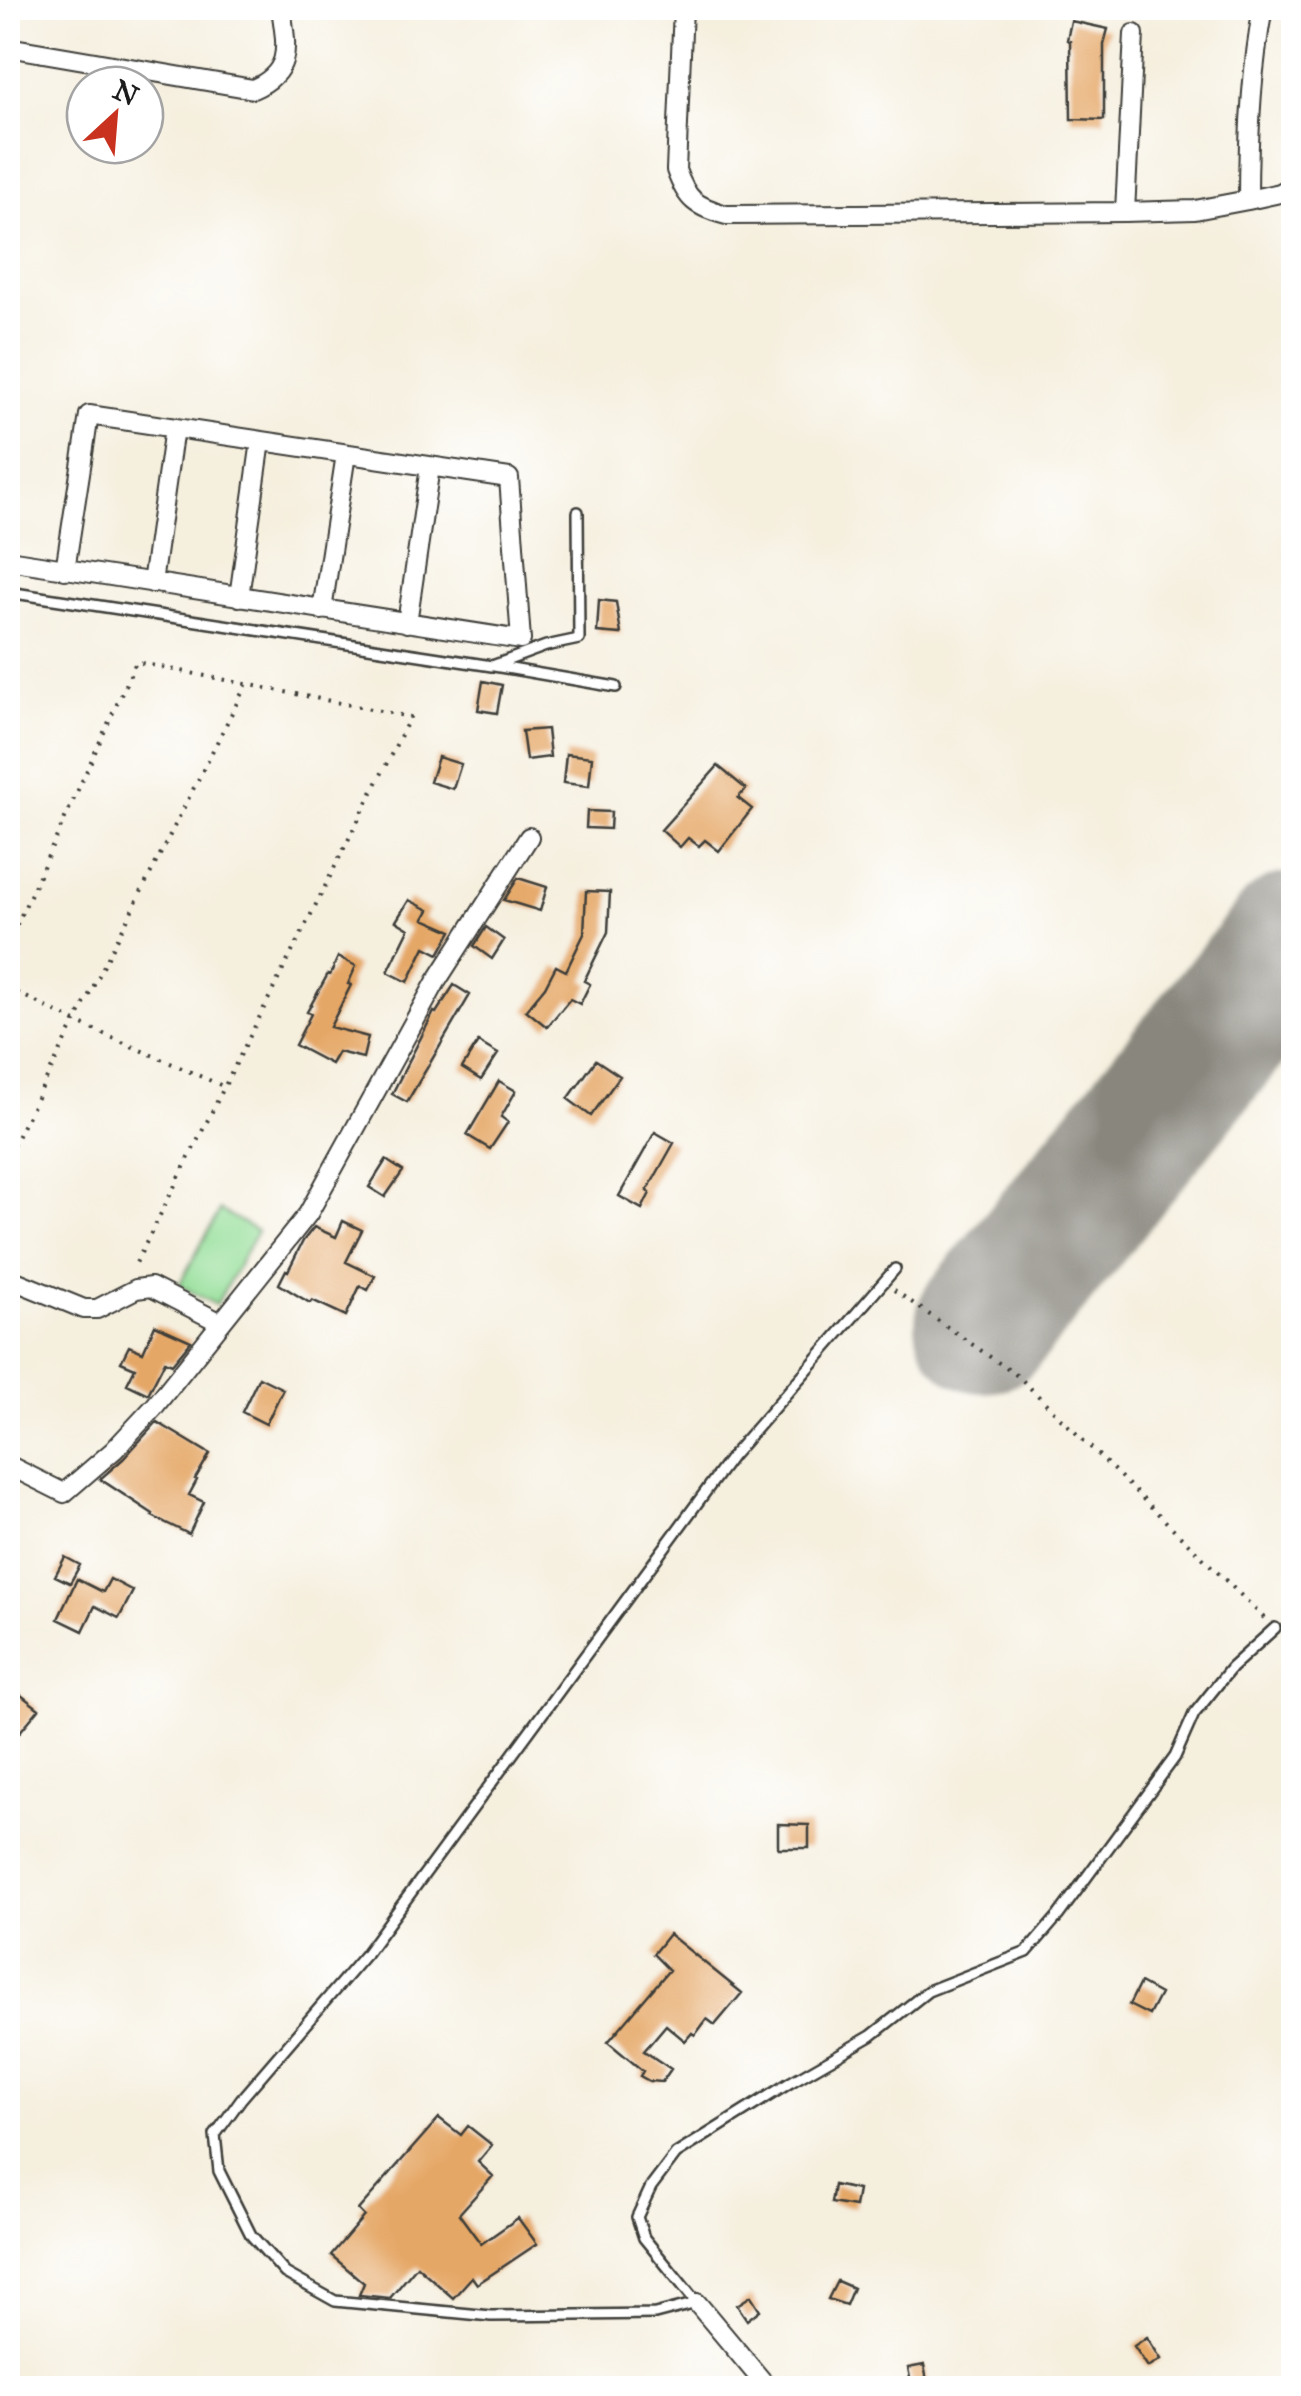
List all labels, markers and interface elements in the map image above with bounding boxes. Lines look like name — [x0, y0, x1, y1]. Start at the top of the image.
north arrow — [65, 65, 165, 165]
text: N — [107, 72, 144, 114]

